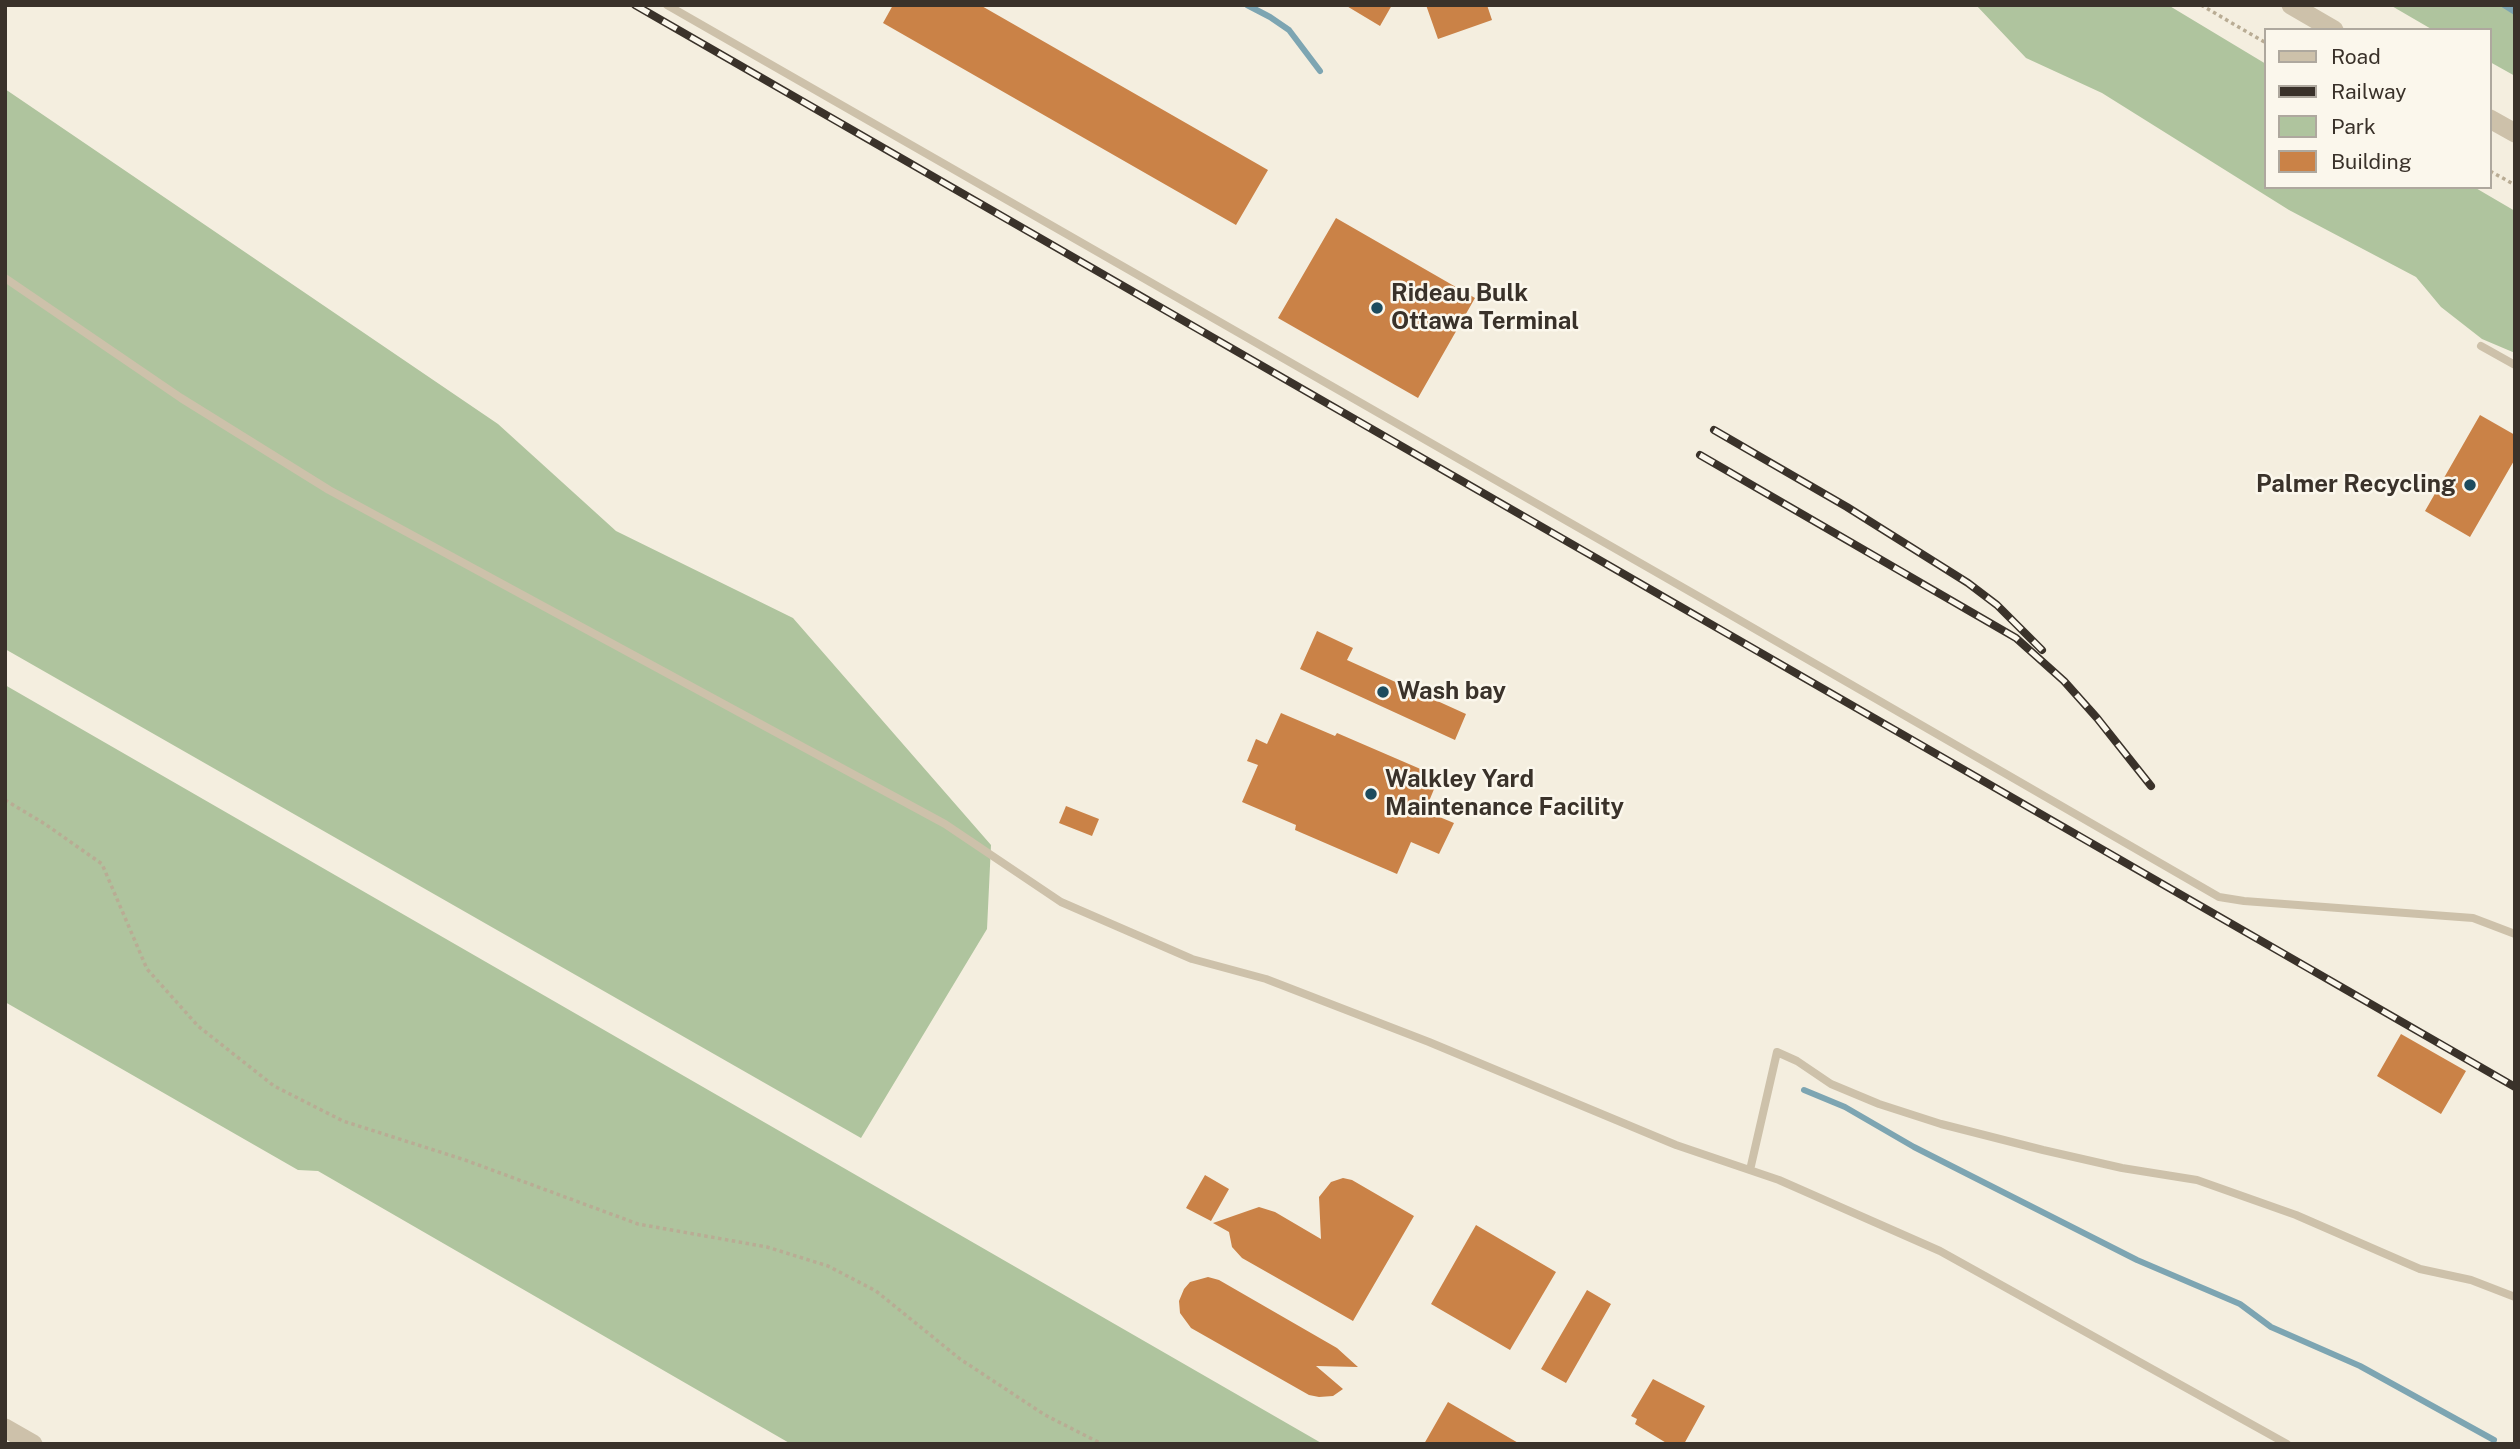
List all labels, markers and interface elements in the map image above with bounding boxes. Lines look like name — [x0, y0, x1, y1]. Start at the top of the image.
legend — [2264, 28, 2492, 189]
text: Road — [2331, 44, 2381, 69]
text: Railway — [2331, 79, 2407, 104]
text: Park — [2331, 114, 2376, 139]
text: Building — [2331, 149, 2412, 174]
place label: Rideau Bulk Ottawa Terminal — [1391, 280, 1579, 336]
marker: Rideau Bulk Ottawa Terminal — [1369, 300, 1385, 316]
place label: Palmer Recycling — [2256, 471, 2456, 499]
marker: Palmer Recycling — [2462, 477, 2478, 493]
place label: Wash bay — [1397, 678, 1506, 706]
marker: Wash bay — [1375, 684, 1391, 700]
place label: Walkley Yard Maintenance Facility — [1385, 766, 1624, 822]
marker: Walkley Yard Maintenance Facility — [1363, 786, 1379, 802]

